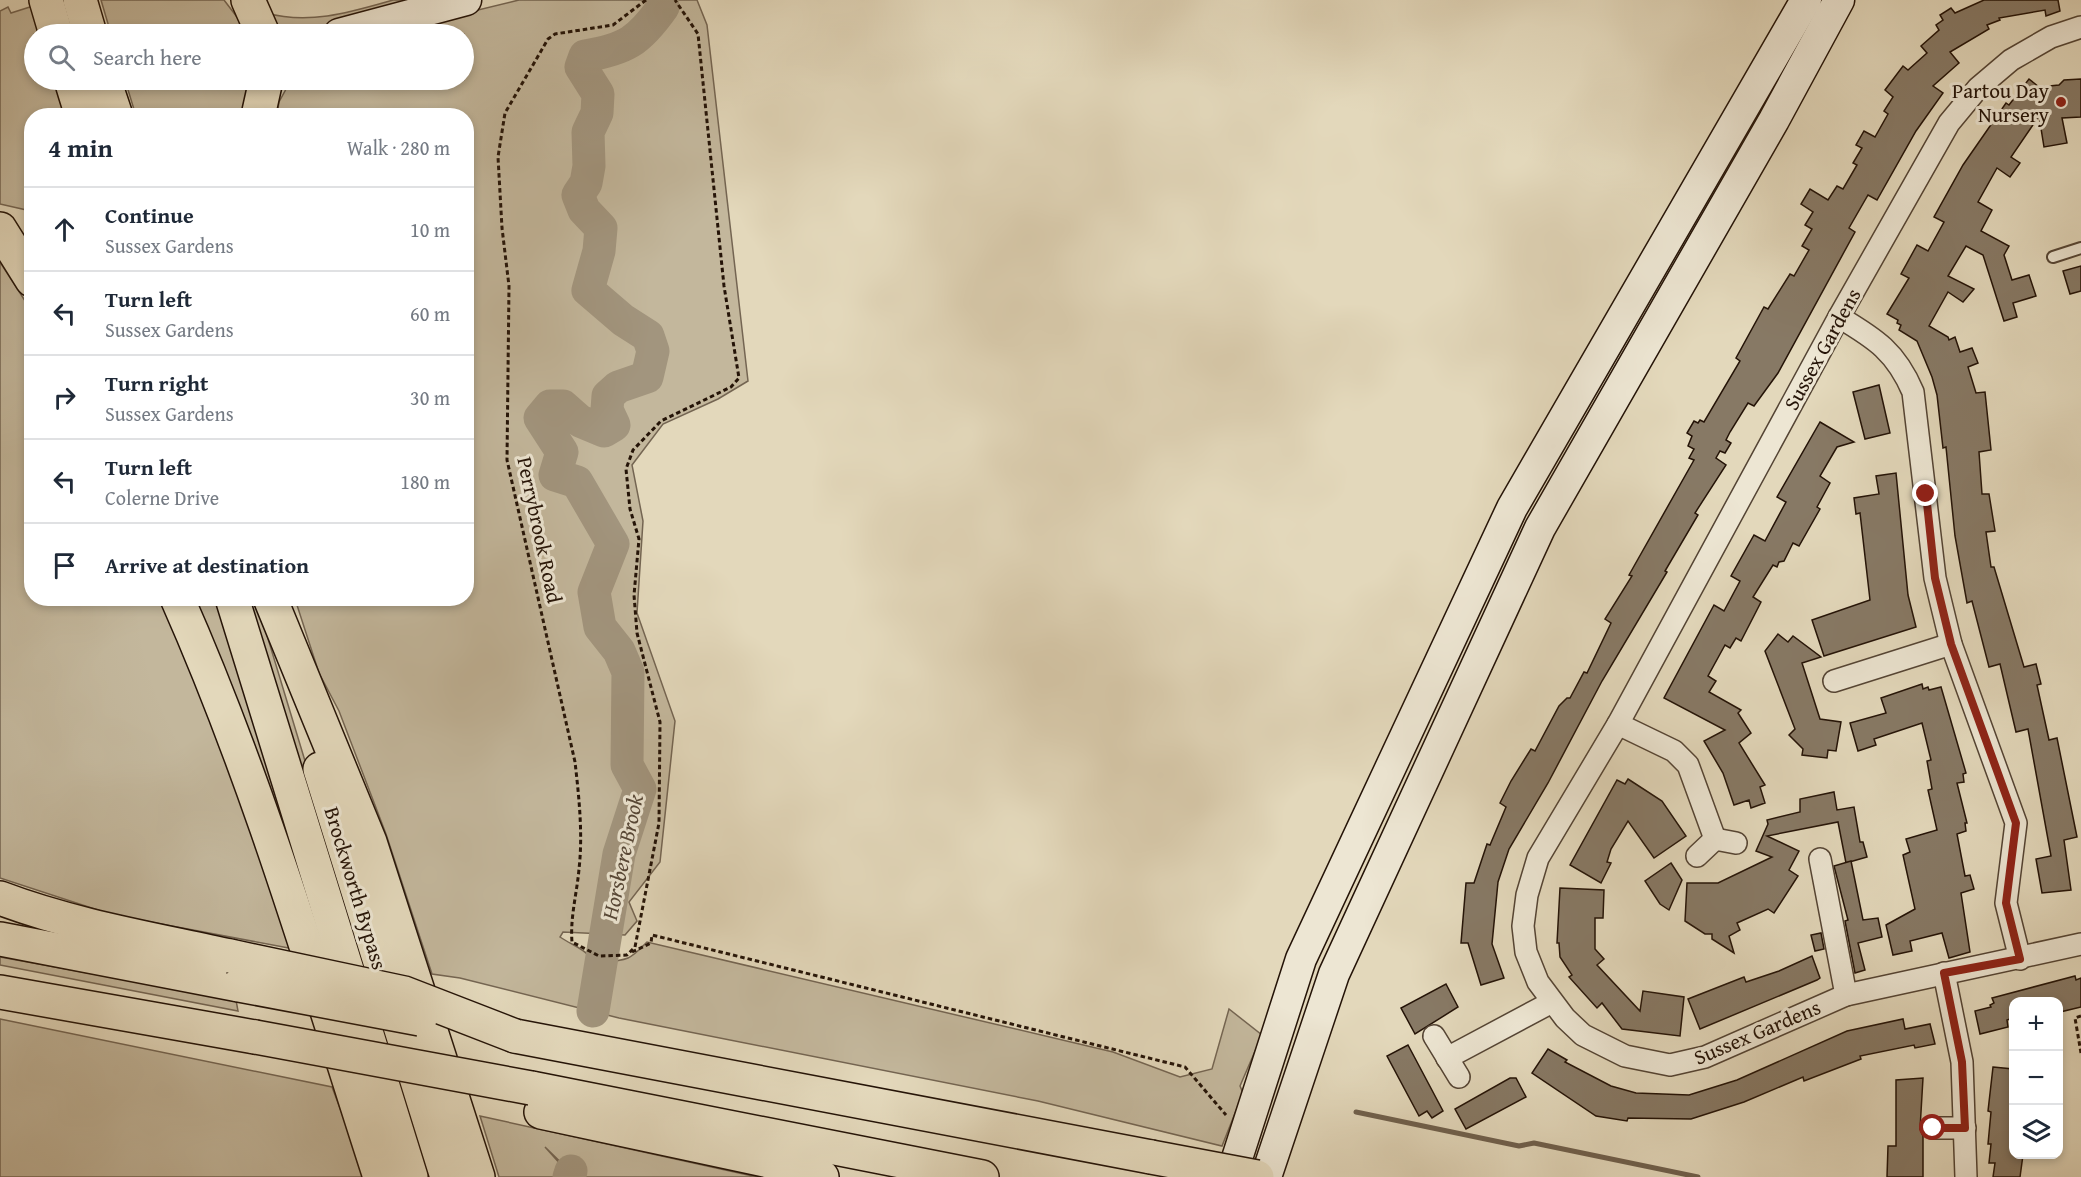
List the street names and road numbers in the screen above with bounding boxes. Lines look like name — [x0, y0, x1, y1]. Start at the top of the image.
street label: Sussex Gardens — [1776, 282, 1868, 416]
street label: Perrybrook Road — [509, 454, 571, 607]
street label: Brockworth Bypass — [317, 803, 395, 973]
street label: Sussex Gardens — [1689, 991, 1825, 1073]

